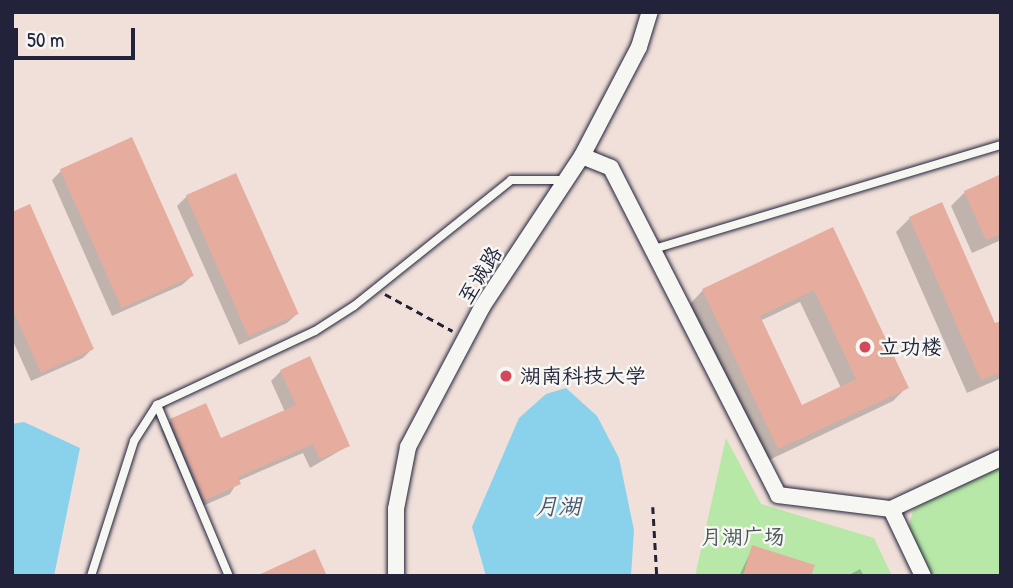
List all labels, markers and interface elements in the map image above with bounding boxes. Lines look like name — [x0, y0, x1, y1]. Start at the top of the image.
scale bar — [18, 14, 138, 58]
text: 50 m — [27, 25, 64, 54]
street label: 至诚路 — [453, 242, 507, 308]
place label: 立功楼 — [879, 334, 942, 360]
marker: 立功楼 — [857, 339, 873, 355]
place label: 湖南科技大学 — [520, 363, 646, 389]
marker: 湖南科技大学 — [498, 368, 514, 384]
water label: 月湖 — [535, 492, 581, 520]
park label: 月湖广场 — [701, 524, 785, 550]

